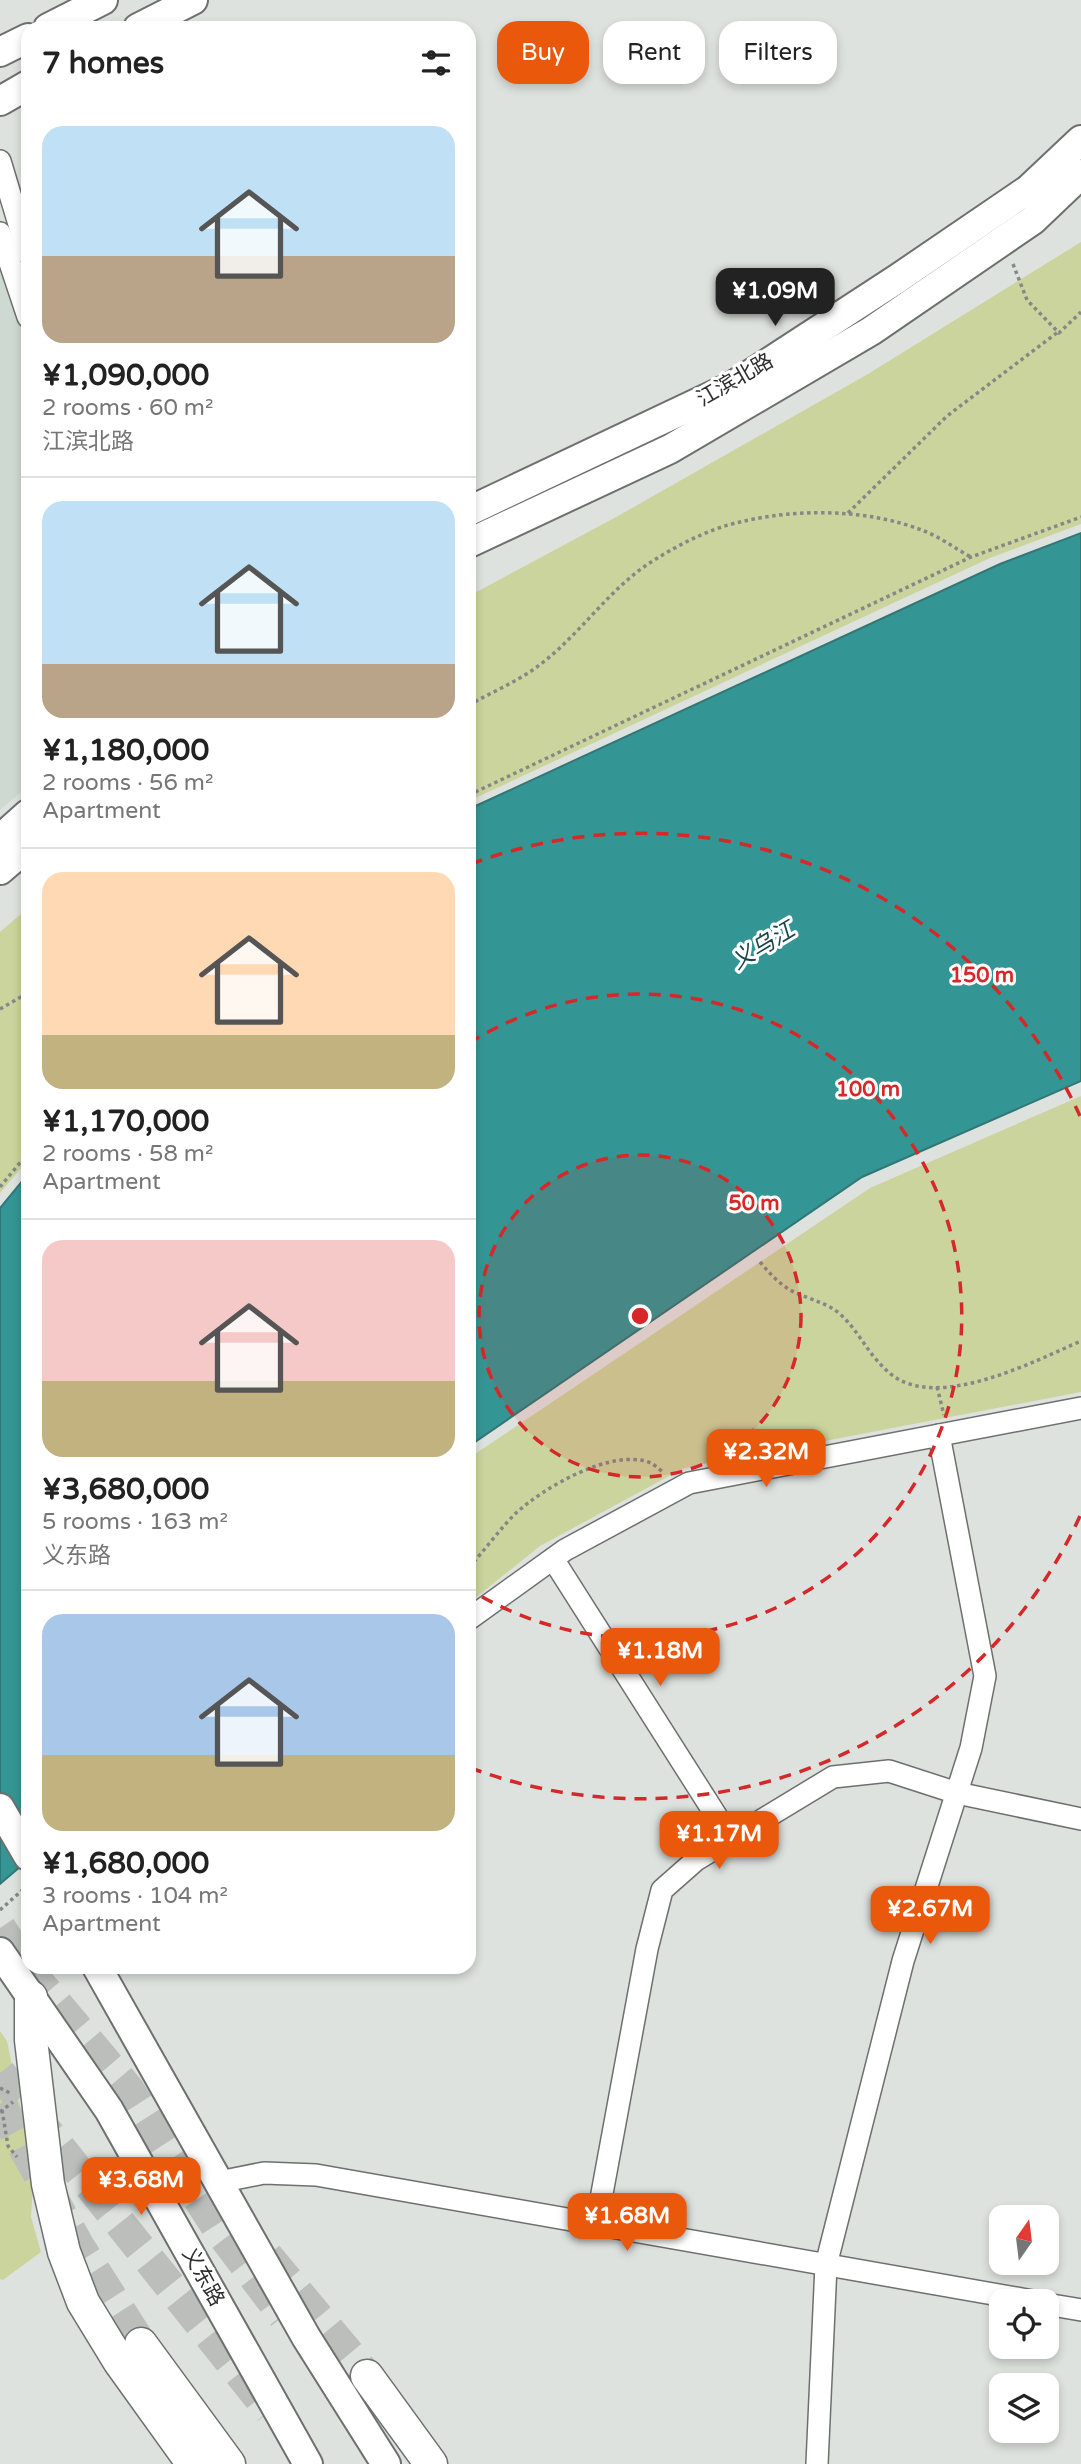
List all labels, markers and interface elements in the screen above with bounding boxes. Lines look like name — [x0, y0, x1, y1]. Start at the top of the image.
chip: Buy — [497, 21, 589, 84]
chip: Rent — [603, 21, 705, 84]
chip: Filters — [719, 21, 837, 84]
icon: filters — [417, 44, 455, 82]
text: 7 homes — [42, 45, 164, 82]
icon: home — [186, 171, 312, 297]
pin: ¥1.09M — [718, 268, 832, 328]
text: ¥1.09M — [732, 277, 818, 305]
street label: 江滨北路 — [692, 348, 778, 412]
text: ¥1,090,000 — [42, 357, 209, 394]
text: 2 rooms · 60 m² — [42, 394, 213, 422]
text: 江滨北路 — [42, 428, 134, 456]
icon: home — [186, 546, 312, 672]
text: ¥1,180,000 — [42, 732, 209, 769]
text: 2 rooms · 56 m² — [42, 769, 213, 797]
text: Apartment — [42, 797, 161, 825]
water label: 义乌江 — [726, 915, 802, 976]
icon: home — [186, 917, 312, 1043]
text: 150 m — [950, 963, 1014, 988]
text: 100 m — [836, 1077, 900, 1102]
text: ¥1,170,000 — [42, 1103, 209, 1140]
text: 2 rooms · 58 m² — [42, 1140, 213, 1168]
text: Apartment — [42, 1168, 161, 1196]
text: 50 m — [728, 1191, 780, 1216]
icon: home — [186, 1285, 312, 1411]
centre of rings — [628, 1304, 652, 1328]
pin: ¥2.32M — [709, 1430, 823, 1489]
text: ¥2.32M — [723, 1438, 809, 1466]
text: ¥3,680,000 — [42, 1471, 209, 1508]
text: 5 rooms · 163 m² — [42, 1508, 228, 1536]
text: 义东路 — [42, 1542, 111, 1570]
pin: ¥1.18M — [603, 1628, 717, 1688]
text: ¥1.18M — [617, 1637, 703, 1665]
icon: home — [186, 1659, 312, 1785]
pin: ¥1.17M — [662, 1812, 776, 1871]
text: ¥1.17M — [676, 1820, 762, 1848]
text: ¥1,680,000 — [42, 1845, 209, 1882]
text: 3 rooms · 104 m² — [42, 1882, 228, 1910]
pin: ¥2.67M — [873, 1886, 987, 1946]
text: ¥2.67M — [887, 1895, 973, 1923]
text: Apartment — [42, 1910, 161, 1938]
pin: ¥3.68M — [84, 2158, 198, 2217]
text: ¥3.68M — [98, 2166, 184, 2194]
pin: ¥1.68M — [570, 2194, 684, 2253]
text: ¥1.68M — [584, 2202, 670, 2230]
north arrow — [989, 2205, 1059, 2275]
map controls — [989, 2205, 1059, 2443]
street label: 义东路 — [177, 2243, 229, 2311]
button: locate — [989, 2289, 1059, 2359]
button: layers — [989, 2373, 1059, 2443]

